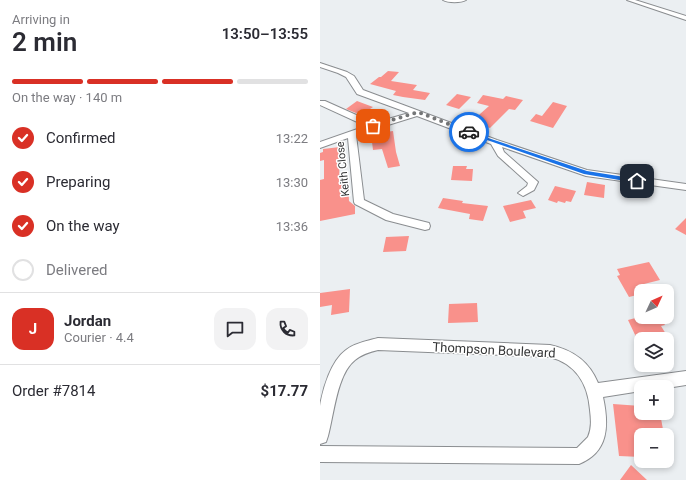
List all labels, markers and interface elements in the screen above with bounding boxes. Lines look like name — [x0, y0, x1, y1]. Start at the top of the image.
text: Arriving in — [12, 12, 70, 27]
text: 13:50–13:55 — [222, 25, 308, 43]
text: 2 min — [12, 27, 77, 57]
text: On the way · 140 m — [12, 90, 122, 105]
pin — [356, 109, 390, 143]
courier — [449, 112, 489, 152]
icon: bag — [362, 115, 384, 137]
icon: car — [458, 121, 480, 143]
icon: check — [12, 127, 34, 149]
text: Confirmed — [46, 129, 116, 147]
text: 13:22 — [276, 131, 308, 146]
street label: Keith Close — [334, 141, 352, 197]
pin — [620, 164, 654, 198]
icon: home — [626, 170, 648, 192]
icon: check — [12, 171, 34, 193]
text: Preparing — [46, 173, 110, 191]
text: 13:30 — [276, 175, 308, 190]
icon: check — [12, 215, 34, 237]
text: On the way — [46, 217, 120, 235]
text: 13:36 — [276, 219, 308, 234]
text: Delivered — [46, 261, 108, 279]
north arrow — [634, 284, 674, 324]
map controls — [634, 284, 674, 468]
button: chat — [214, 308, 256, 350]
button: phone — [266, 308, 308, 350]
text: Jordan — [64, 312, 111, 330]
text: J — [29, 320, 37, 338]
text: Courier · 4.4 — [64, 330, 134, 345]
button: layers — [634, 332, 674, 372]
street label: Thompson Boulevard — [432, 339, 556, 361]
button: + — [634, 380, 674, 420]
text: Order #7814 — [12, 382, 95, 400]
text: $17.77 — [261, 382, 308, 400]
button: − — [634, 428, 674, 468]

